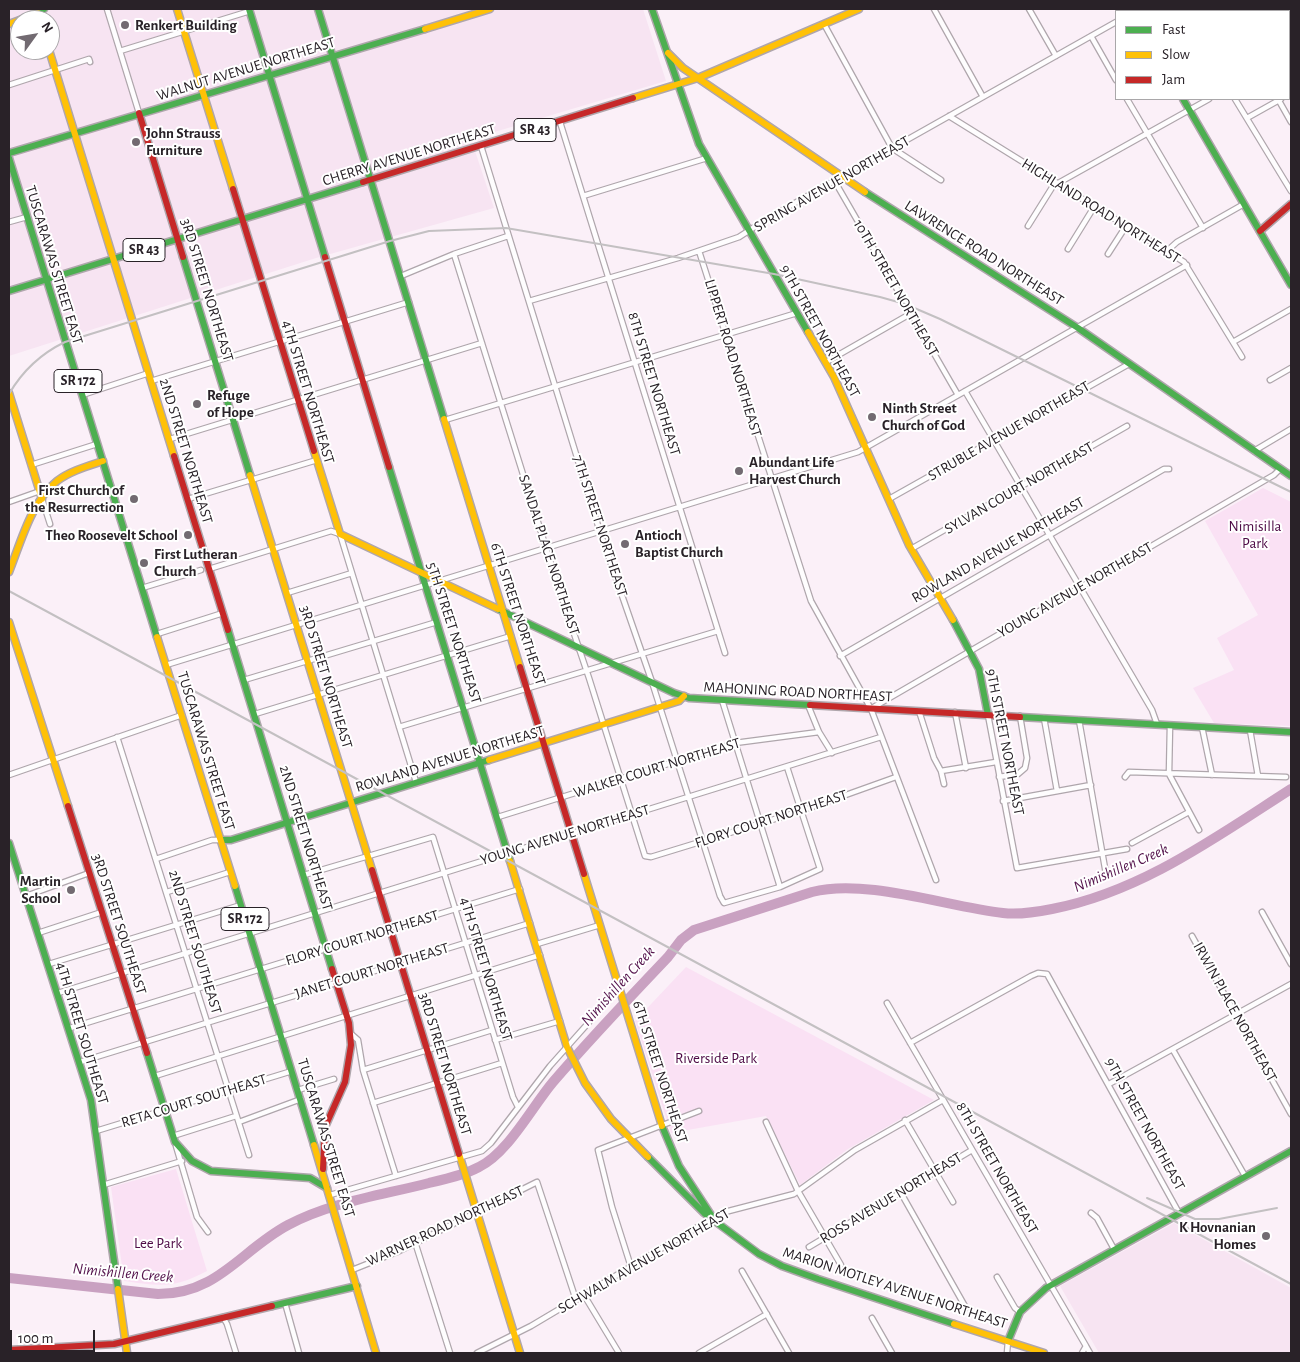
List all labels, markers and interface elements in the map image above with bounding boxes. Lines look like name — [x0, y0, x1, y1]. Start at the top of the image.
north arrow — [10, 10, 60, 60]
legend — [1115, 10, 1290, 100]
place label: Renkert Building — [135, 16, 237, 34]
marker: Renkert Building — [119, 19, 131, 31]
text: N — [38, 20, 55, 35]
text: Fast — [1162, 22, 1185, 37]
street label: WALNUT AVENUE NORTHEAST — [155, 33, 337, 105]
text: Slow — [1162, 47, 1190, 62]
text: Jam — [1162, 72, 1185, 87]
road number: SR 43 — [514, 118, 556, 142]
street label: CHERRY AVENUE NORTHEAST — [320, 120, 498, 190]
place label: John Strauss Furniture — [146, 124, 220, 159]
street label: SPRING AVENUE NORTHEAST — [751, 132, 913, 236]
marker: John Strauss Furniture — [130, 136, 142, 148]
street label: HIGHLAND ROAD NORTHEAST — [1018, 155, 1184, 267]
street label: TUSCARAWAS STREET EAST — [21, 183, 87, 347]
street label: LAWRENCE ROAD NORTHEAST — [901, 197, 1067, 309]
street label: 3RD STREET NORTHEAST — [177, 216, 237, 364]
street label: 10TH STREET NORTHEAST — [849, 216, 943, 360]
road number: SR 43 — [123, 238, 165, 262]
street label: 9TH STREET NORTHEAST — [776, 262, 864, 400]
street label: LIPPERT ROAD NORTHEAST — [700, 277, 766, 439]
street label: 8TH STREET NORTHEAST — [624, 310, 684, 458]
street label: 4TH STREET NORTHEAST — [278, 318, 338, 466]
road number: SR 172 — [54, 370, 102, 392]
street label: 2ND STREET NORTHEAST — [155, 376, 217, 526]
street label: STRUBLE AVENUE NORTHEAST — [925, 377, 1093, 485]
place label: Refuge of Hope — [207, 386, 254, 421]
marker: Refuge of Hope — [191, 398, 203, 410]
place label: Ninth Street Church of God — [882, 399, 965, 434]
marker: Ninth Street Church of God — [866, 411, 878, 423]
street label: SYLVAN COURT NORTHEAST — [941, 438, 1097, 538]
street label: 7TH STREET NORTHEAST — [569, 453, 631, 599]
place label: Abundant Life Harvest Church — [749, 453, 841, 488]
marker: Abundant Life Harvest Church — [733, 465, 745, 477]
street label: SANDAL PLACE NORTHEAST — [515, 472, 583, 638]
place label: First Church of the Resurrection — [25, 481, 124, 516]
marker: First Church of the Resurrection — [128, 493, 140, 505]
street label: ROWLAND AVENUE NORTHEAST — [908, 493, 1088, 607]
park label: Nimisilla Park — [1228, 517, 1282, 552]
place label: Theo Roosevelt School — [45, 526, 178, 544]
place label: Antioch Baptist Church — [635, 526, 723, 561]
marker: Theo Roosevelt School — [182, 529, 194, 541]
marker: Antioch Baptist Church — [619, 538, 631, 550]
street label: YOUNG AVENUE NORTHEAST — [994, 538, 1156, 642]
street label: 6TH STREET NORTHEAST — [486, 540, 550, 688]
place label: First Lutheran Church — [154, 545, 238, 580]
marker: First Lutheran Church — [138, 557, 150, 569]
street label: 5TH STREET NORTHEAST — [423, 560, 485, 706]
street label: 3RD STREET NORTHEAST — [296, 603, 356, 751]
street label: 9TH STREET NORTHEAST — [982, 667, 1028, 817]
street label: TUSCARAWAS STREET EAST — [173, 669, 239, 833]
street label: MAHONING ROAD NORTHEAST — [703, 678, 893, 706]
street label: ROWLAND AVENUE NORTHEAST — [353, 722, 547, 796]
street label: WALKER COURT NORTHEAST — [571, 734, 743, 802]
street label: 2ND STREET NORTHEAST — [275, 763, 337, 913]
street label: FLORY COURT NORTHEAST — [692, 786, 850, 852]
street label: YOUNG AVENUE NORTHEAST — [478, 801, 652, 869]
water label: Nimishillen Creek — [1071, 839, 1171, 897]
street label: 3RD STREET SOUTHEAST — [88, 851, 150, 997]
street label: 2ND STREET SOUTHEAST — [165, 868, 225, 1016]
place label: Martin School — [20, 872, 61, 907]
marker: Martin School — [65, 884, 77, 896]
street label: 4TH STREET NORTHEAST — [456, 895, 516, 1043]
street label: FLORY COURT NORTHEAST — [283, 906, 441, 970]
road number: SR 172 — [221, 908, 269, 931]
street label: JANET COURT NORTHEAST — [293, 939, 451, 1003]
street label: IRWIN PLACE NORTHEAST — [1189, 939, 1281, 1085]
water label: Nimishillen Creek — [577, 942, 659, 1030]
street label: 4TH STREET SOUTHEAST — [52, 960, 112, 1106]
street label: 3RD STREET NORTHEAST — [415, 990, 475, 1138]
street label: 6TH STREET NORTHEAST — [628, 998, 692, 1146]
park label: Riverside Park — [675, 1049, 757, 1067]
street label: 9TH STREET NORTHEAST — [1101, 1055, 1189, 1193]
street label: TUSCARAWAS STREET EAST — [293, 1056, 359, 1220]
street label: RETA COURT SOUTHEAST — [119, 1070, 269, 1132]
street label: 8TH STREET NORTHEAST — [952, 1099, 1042, 1237]
street label: ROSS AVENUE NORTHEAST — [817, 1148, 965, 1248]
street label: WARNER ROAD NORTHEAST — [363, 1182, 527, 1270]
street label: SCHWALM AVENUE NORTHEAST — [555, 1204, 733, 1318]
place label: K Hovnanian Homes — [1179, 1218, 1256, 1253]
marker: K Hovnanian Homes — [1260, 1230, 1272, 1242]
park label: Lee Park — [134, 1234, 182, 1252]
street label: MARION MOTLEY AVENUE NORTHEAST — [780, 1243, 1010, 1333]
water label: Nimishillen Creek — [72, 1259, 174, 1287]
scale bar — [12, 1320, 98, 1352]
text: 100 m — [18, 1331, 53, 1346]

